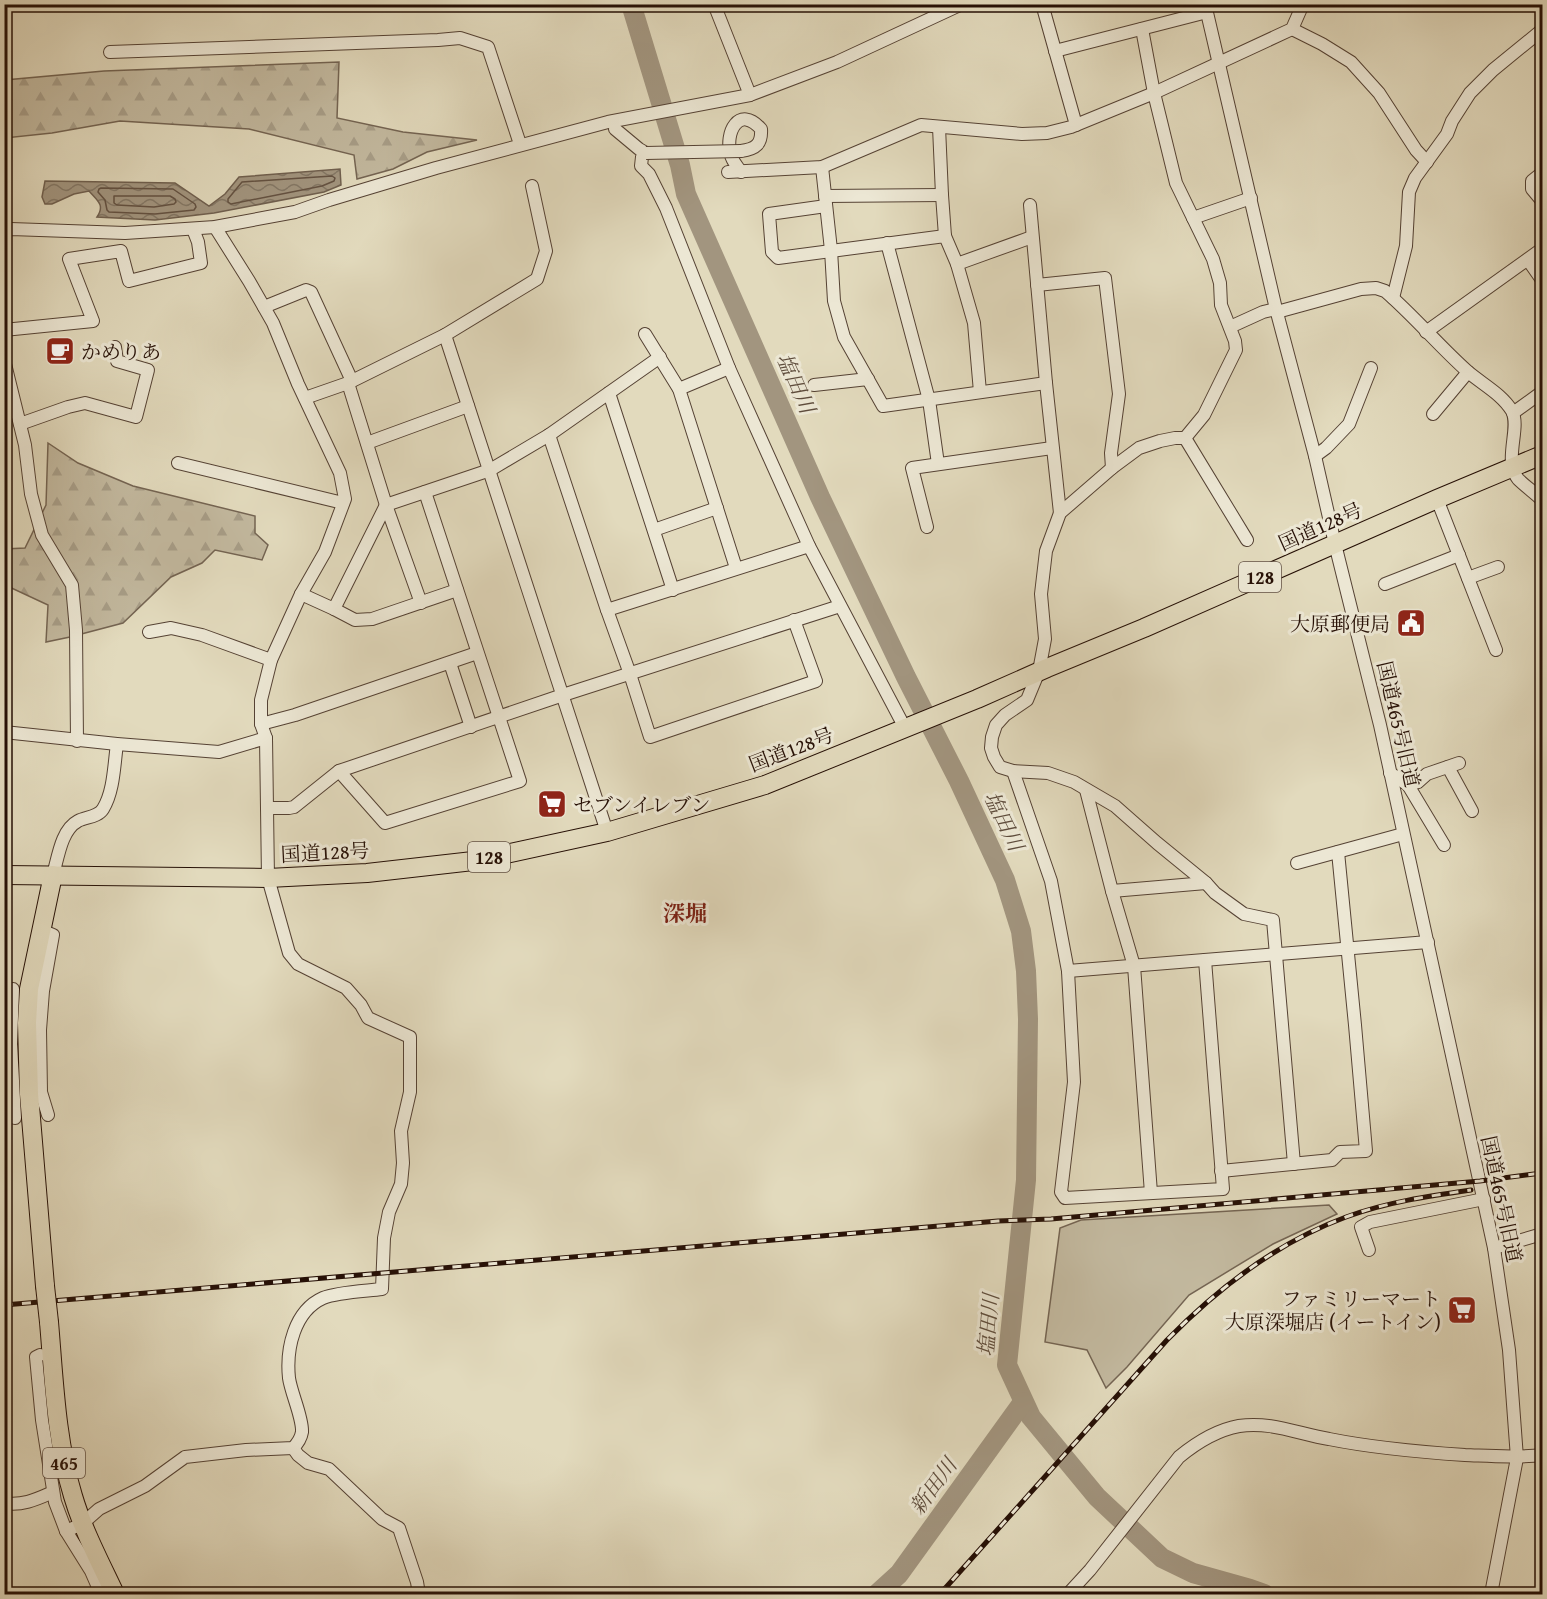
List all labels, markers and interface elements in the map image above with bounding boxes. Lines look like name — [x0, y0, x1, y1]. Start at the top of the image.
cafe icon: かめりあ — [44, 335, 76, 367]
place label: かめりあ — [81, 337, 161, 366]
water label: 塩田川 — [769, 348, 824, 420]
street label: 国道128号 — [1273, 495, 1367, 557]
road number: 128 — [1239, 562, 1281, 592]
public building icon: 大原郵便局 — [1395, 607, 1427, 639]
place label: 大原郵便局 — [1290, 609, 1390, 638]
street label: 国道465号旧道 — [1370, 658, 1428, 790]
street label: 国道128号 — [744, 720, 838, 778]
water label: 塩田川 — [976, 786, 1033, 858]
supermarket icon: セブンイレブン — [536, 788, 568, 820]
place label: セブンイレブン — [573, 790, 710, 819]
street label: 国道128号 — [280, 835, 370, 869]
road number: 128 — [468, 842, 510, 872]
district label: 深堀 — [663, 897, 707, 929]
street label: 国道465号旧道 — [1474, 1133, 1530, 1265]
place label: ファミリーマート 大原深堀店 (イートイン) — [1225, 1284, 1441, 1336]
water label: 塩田川 — [970, 1290, 1006, 1358]
supermarket icon: ファミリーマート 大原深堀店 (イートイン) — [1446, 1294, 1478, 1326]
road number: 465 — [43, 1448, 85, 1478]
water label: 新田川 — [902, 1450, 965, 1521]

